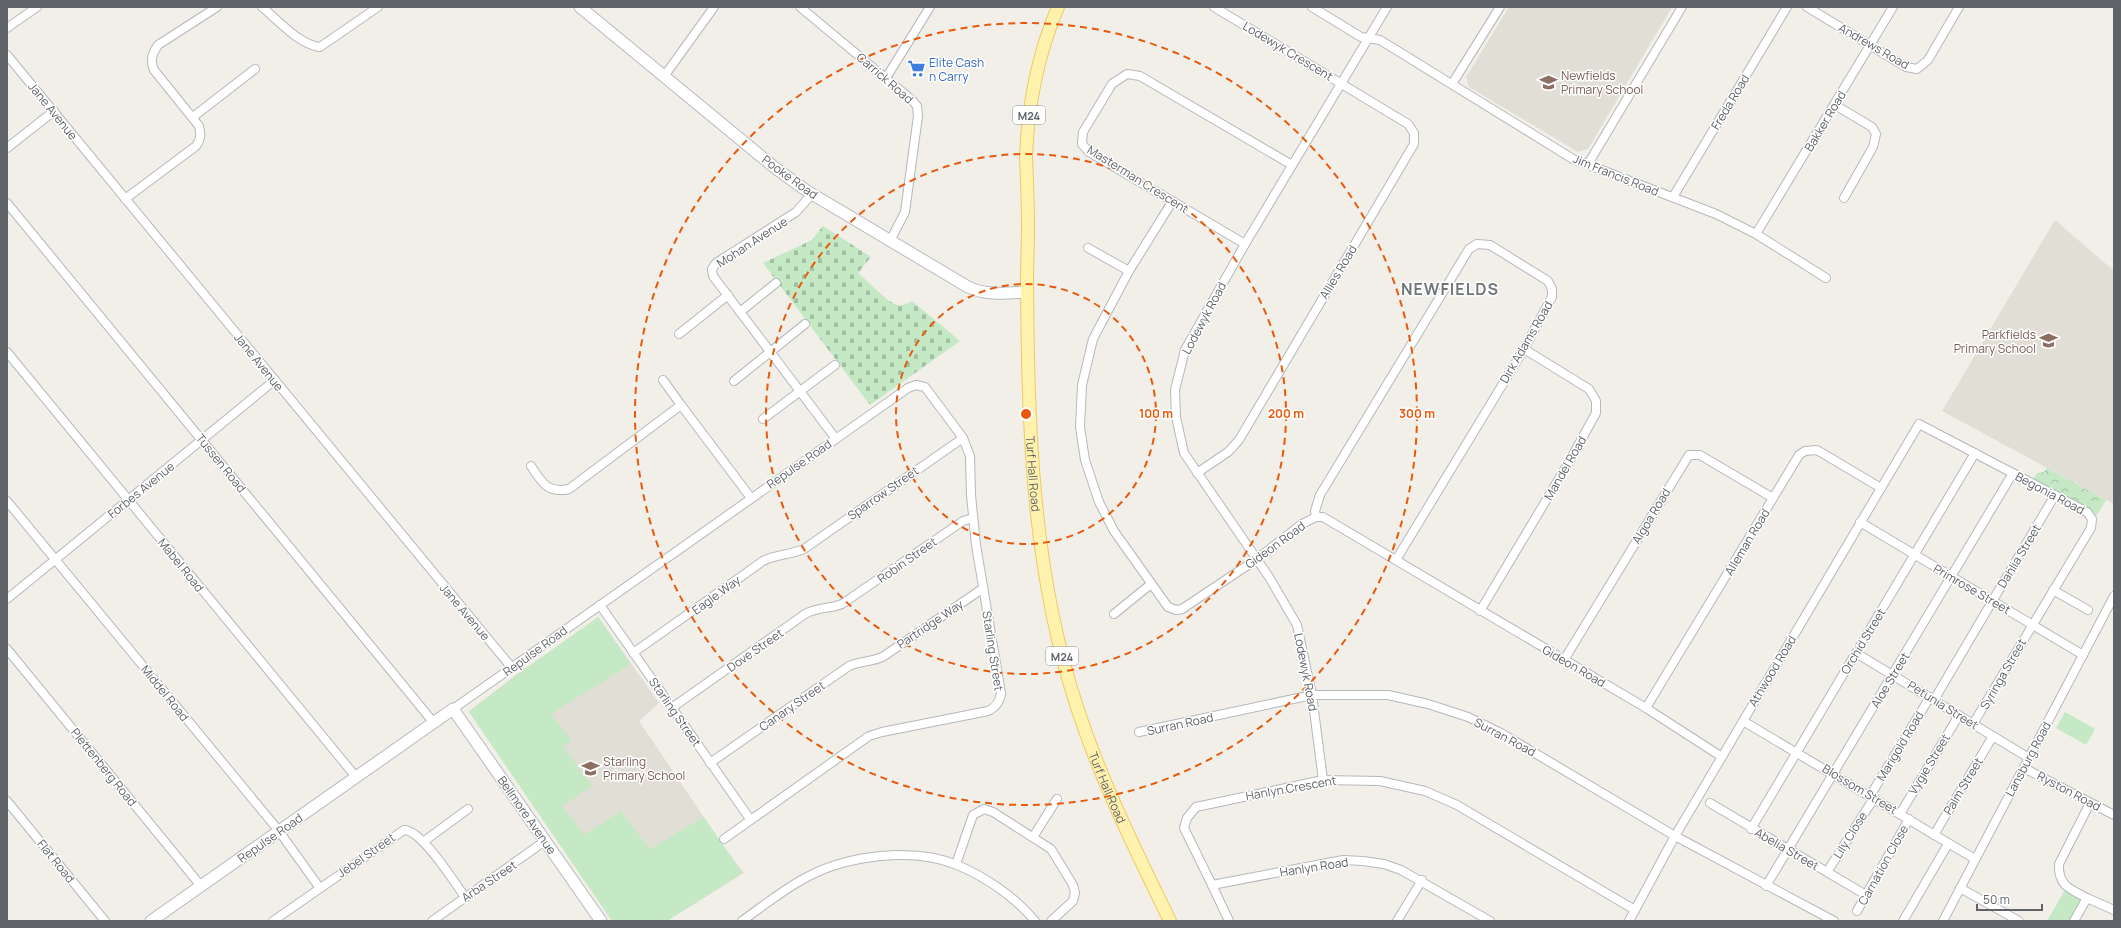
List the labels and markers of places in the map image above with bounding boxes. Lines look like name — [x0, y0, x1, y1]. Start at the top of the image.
place label: Elite Cash n Carry — [929, 54, 984, 85]
supermarket icon: Elite Cash n Carry — [906, 59, 926, 79]
place label: Newfields Primary School — [1561, 67, 1643, 98]
school or university icon: Newfields Primary School — [1538, 72, 1558, 92]
place label: Parkfields Primary School — [1954, 326, 2036, 357]
school or university icon: Parkfields Primary School — [2039, 331, 2059, 351]
centre of rings — [1019, 407, 1033, 421]
place label: Starling Primary School — [603, 753, 685, 784]
school or university icon: Starling Primary School — [580, 758, 600, 778]

